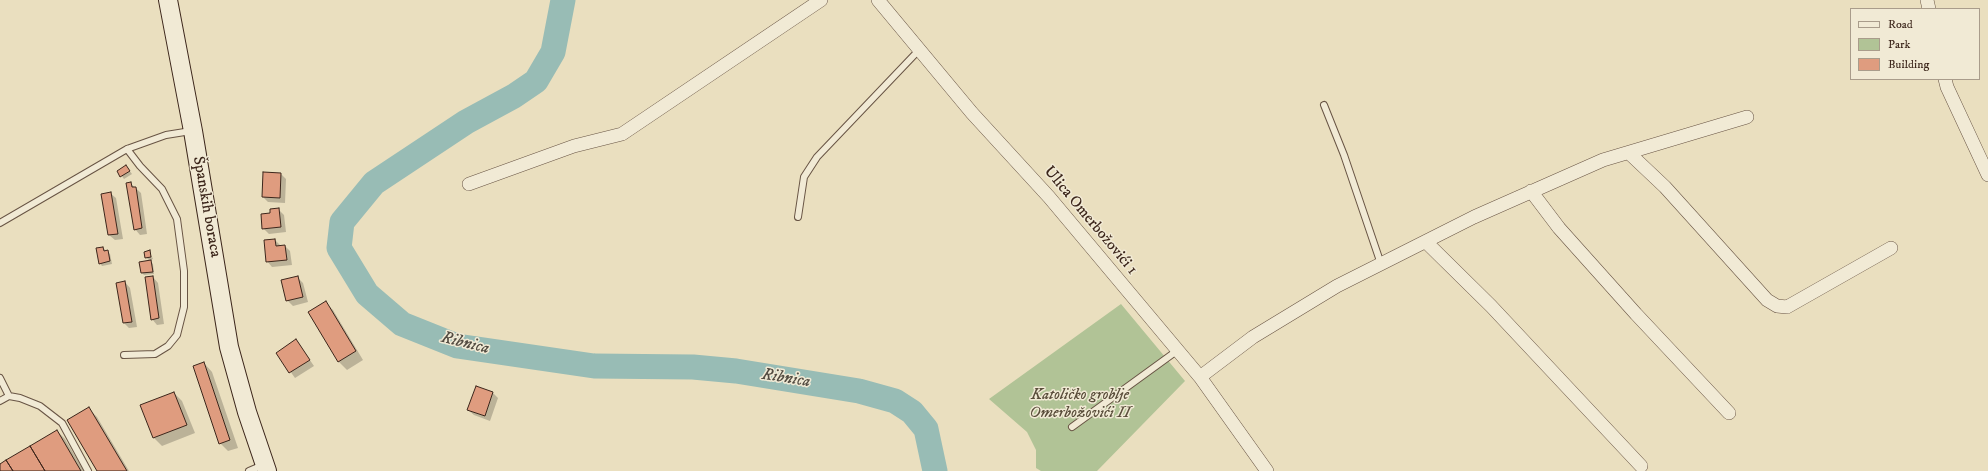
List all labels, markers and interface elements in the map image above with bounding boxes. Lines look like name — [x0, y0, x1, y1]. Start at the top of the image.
legend — [1850, 8, 1980, 80]
text: Road — [1888, 17, 1913, 32]
text: Park — [1888, 37, 1910, 52]
text: Building — [1888, 57, 1929, 72]
street label: Španskih boraca — [188, 155, 224, 259]
street label: Ulica Omerbožovići 1 — [1039, 163, 1141, 279]
water label: Ribnica — [439, 328, 491, 360]
water label: Ribnica — [760, 365, 812, 393]
park label: Katoličko groblje Omerbožovići II — [1030, 386, 1130, 424]

